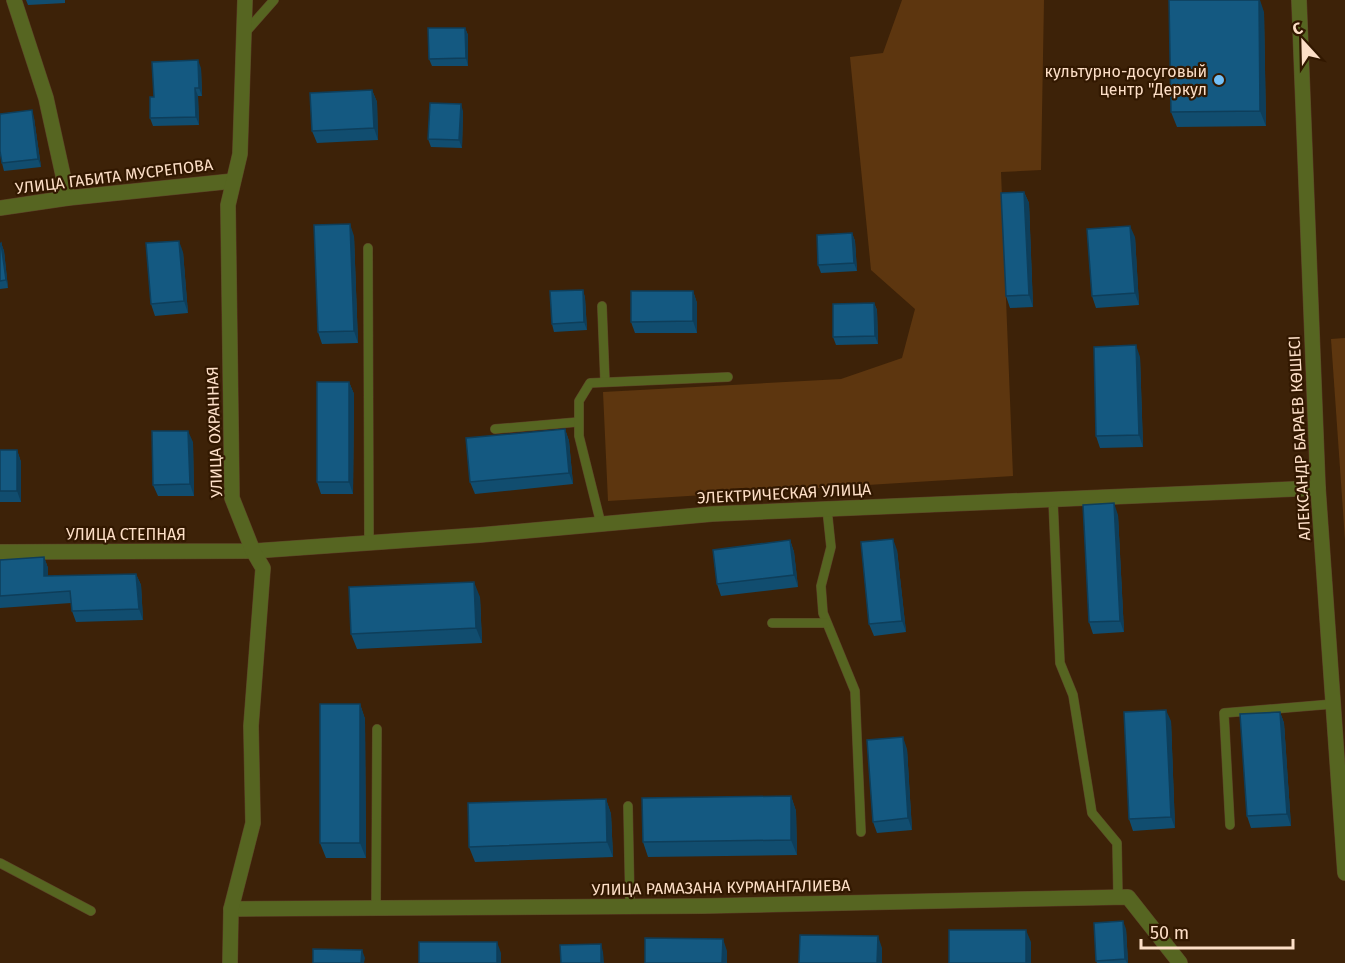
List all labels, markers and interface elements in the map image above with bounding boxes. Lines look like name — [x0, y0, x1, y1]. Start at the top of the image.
north arrow — [1273, 12, 1333, 72]
text: С — [1290, 18, 1306, 39]
place label: культурно-досуговый центр "Деркул — [1045, 62, 1207, 99]
marker: культурно-досуговый центр "Деркул — [1212, 73, 1226, 87]
street label: УЛИЦА ГАБИТА МУСРЕПОВА — [14, 155, 215, 198]
street label: АЛЕКСАНДР БАРАЕВ КӨШЕСІ — [1285, 335, 1314, 541]
street label: УЛИЦА ОХРАННАЯ — [203, 366, 226, 498]
street label: ЭЛЕКТРИЧЕСКАЯ УЛИЦА — [696, 479, 872, 508]
street label: УЛИЦА СТЕПНАЯ — [66, 525, 186, 544]
street label: УЛИЦА РАМАЗАНА КУРМАНГАЛИЕВА — [592, 876, 851, 899]
scale bar — [1141, 912, 1292, 950]
text: 50 m — [1150, 922, 1189, 944]

